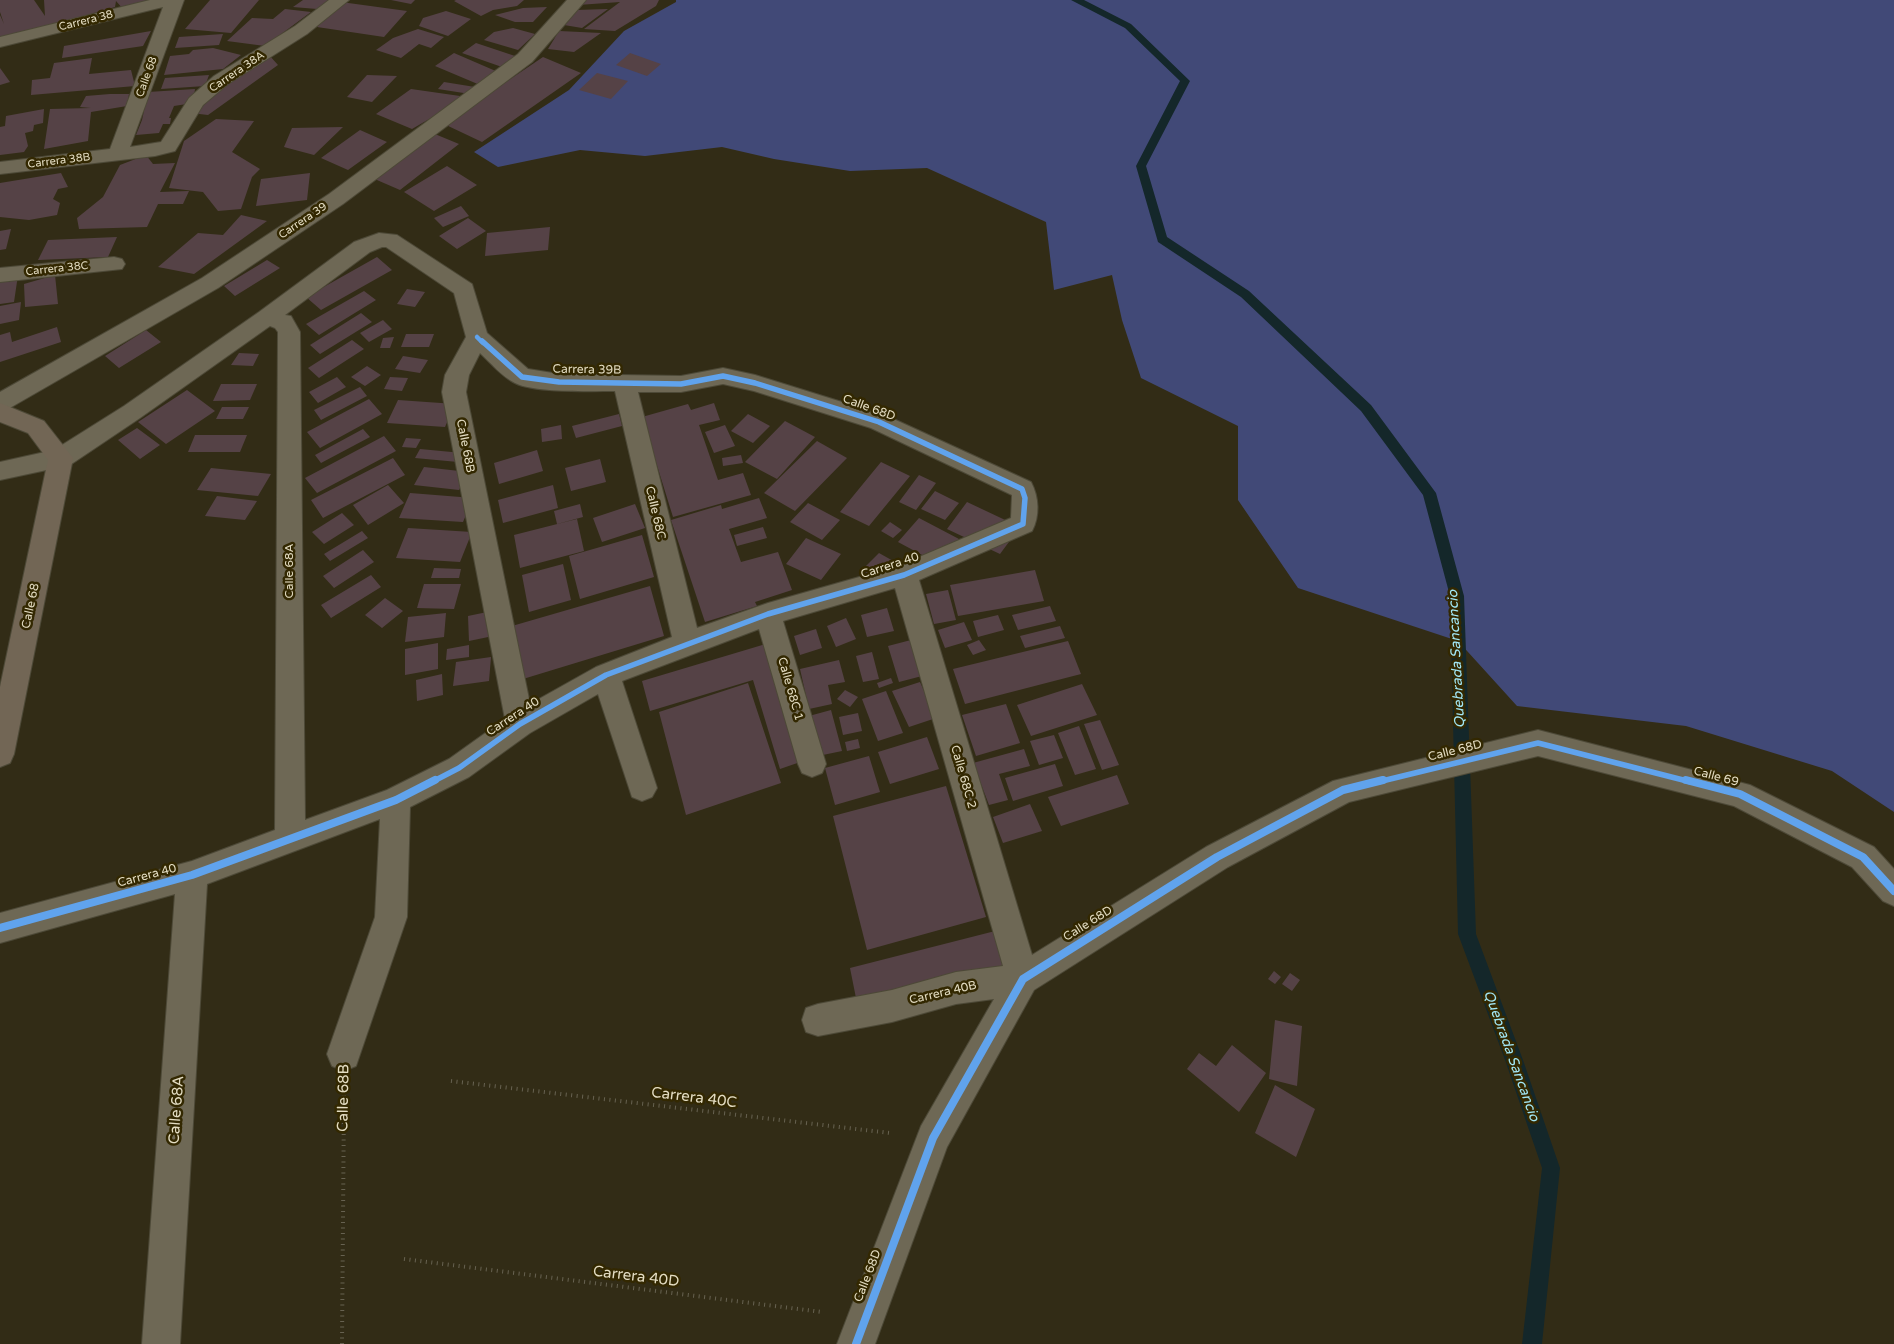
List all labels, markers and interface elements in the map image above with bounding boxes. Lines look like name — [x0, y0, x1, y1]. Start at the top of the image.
street label: Carrera 38 — [58, 8, 114, 34]
street label: Carrera 38A — [207, 49, 267, 95]
street label: Calle 68 — [134, 55, 160, 99]
street label: Carrera 38B — [27, 151, 91, 171]
street label: Carrera 39 — [276, 200, 330, 242]
street label: Carrera 38C — [25, 259, 89, 279]
street label: Carrera 39B — [553, 362, 621, 378]
street label: Calle 68D — [841, 392, 897, 424]
street label: Calle 68B — [453, 418, 477, 474]
street label: Calle 68C — [642, 485, 668, 541]
street label: Calle 68A — [283, 544, 297, 598]
street label: Carrera 40 — [859, 550, 921, 582]
street label: Calle 68 — [19, 582, 43, 630]
water label: Quebrada Sancancio — [1445, 589, 1469, 729]
street label: Calle 68C 1 — [774, 656, 806, 722]
street label: Carrera 40 — [484, 695, 542, 739]
street label: Calle 68D — [1427, 737, 1483, 765]
street label: Calle 68C 2 — [947, 744, 979, 810]
street label: Calle 69 — [1692, 764, 1740, 790]
street label: Carrera 40 — [116, 861, 178, 891]
street label: Calle 68D — [1061, 903, 1115, 945]
street label: Carrera 40B — [908, 978, 978, 1008]
water label: Quebrada Sancancio — [1479, 988, 1543, 1124]
street label: Calle 68B — [334, 1064, 354, 1132]
street label: Calle 68A — [166, 1075, 188, 1145]
street label: Carrera 40C — [650, 1084, 738, 1112]
street label: Calle 68D — [851, 1248, 885, 1304]
street label: Carrera 40D — [592, 1263, 680, 1291]

